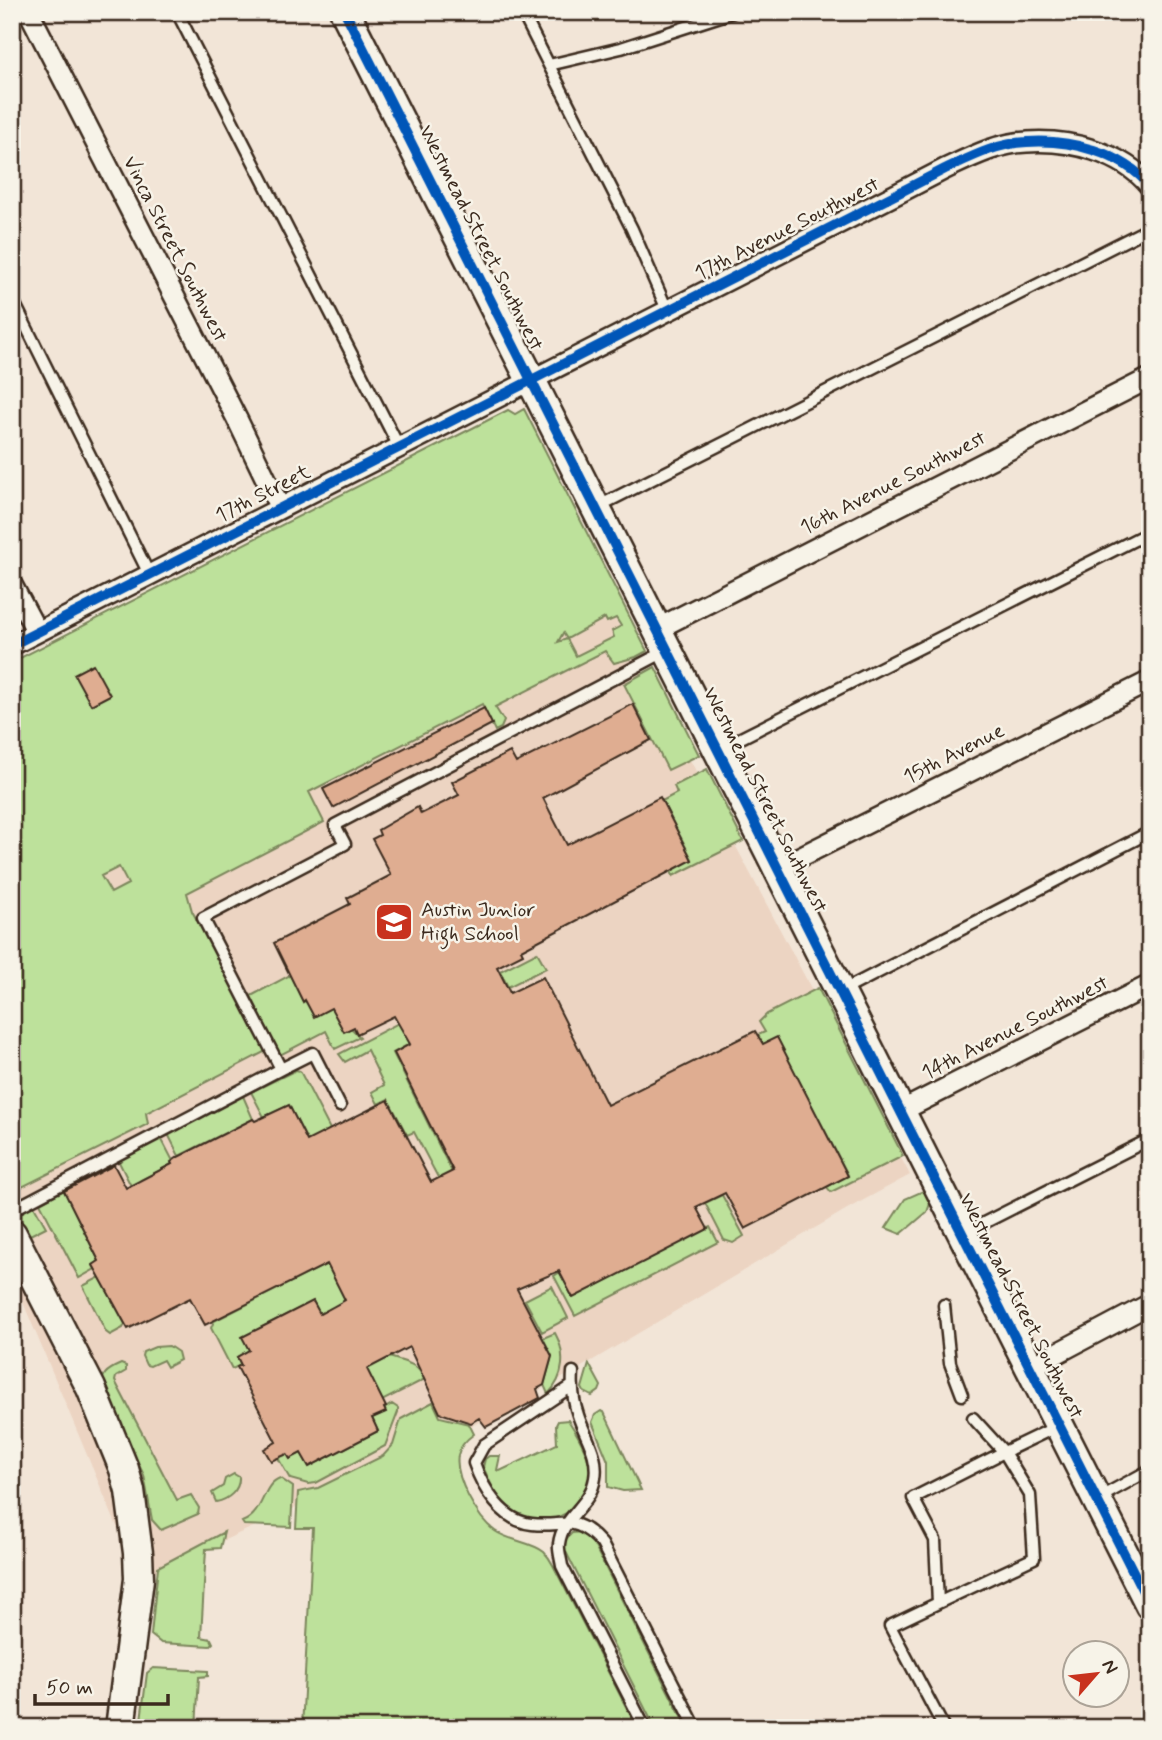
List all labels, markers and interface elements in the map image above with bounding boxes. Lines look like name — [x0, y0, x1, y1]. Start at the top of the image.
street label: Westmead Street Southwest — [412, 120, 550, 356]
street label: Vinca Street Southwest — [116, 151, 234, 347]
street label: 17th Avenue Southwest — [690, 170, 884, 288]
street label: 16th Avenue Southwest — [795, 424, 991, 542]
street label: 17th Street — [211, 458, 316, 530]
street label: Westmead Street Southwest — [696, 682, 834, 918]
street label: 15th Avenue — [899, 717, 1009, 791]
place label: Austin Junior High School — [421, 896, 535, 950]
school or university icon: Austin Junior High School — [373, 901, 415, 943]
street label: 14th Avenue Southwest — [917, 969, 1113, 1087]
street label: Westmead Street Southwest — [952, 1188, 1090, 1424]
north arrow — [1060, 1638, 1130, 1708]
text: N — [1096, 1655, 1124, 1678]
scale bar — [35, 1663, 168, 1707]
text: 50 m — [46, 1674, 93, 1702]

